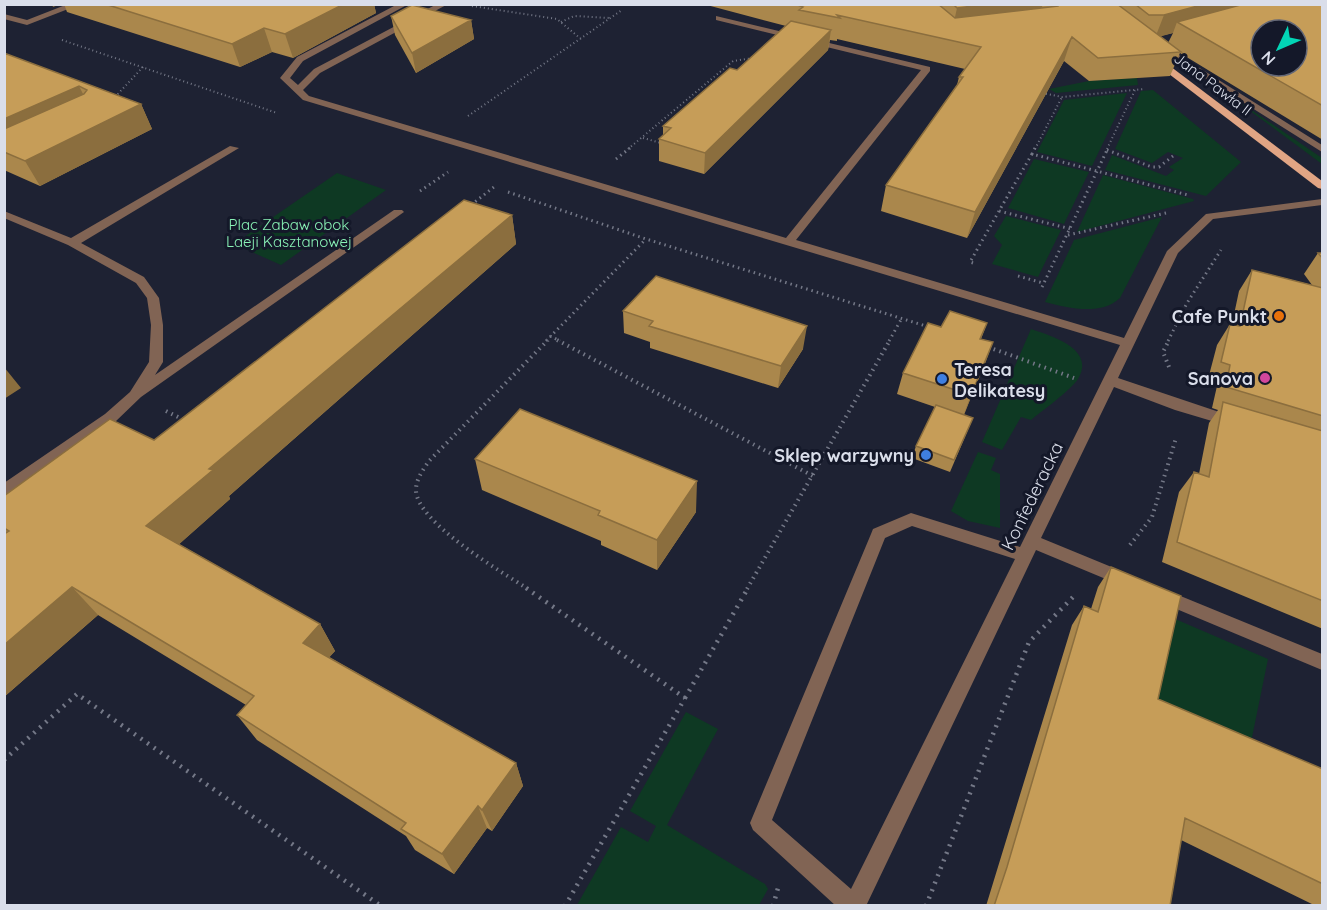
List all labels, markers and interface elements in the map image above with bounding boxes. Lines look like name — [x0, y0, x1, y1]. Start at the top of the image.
north arrow — [1249, 18, 1309, 78]
text: N — [1257, 47, 1279, 70]
street label: Jana Pawła II — [1170, 48, 1256, 120]
park label: Plac Zabaw obok Laeji Kasztanowej — [226, 215, 352, 251]
place label: Cafe Punkt — [1172, 305, 1267, 328]
marker: Cafe Punkt — [1272, 309, 1286, 323]
place label: Teresa Delikatesy — [954, 358, 1045, 402]
place label: Sanova — [1188, 367, 1253, 390]
marker: Sanova — [1258, 371, 1272, 385]
marker: Teresa Delikatesy — [935, 372, 949, 386]
street label: Konfederacka — [996, 438, 1068, 554]
place label: Sklep warzywny — [774, 444, 914, 467]
marker: Sklep warzywny — [919, 448, 933, 462]

